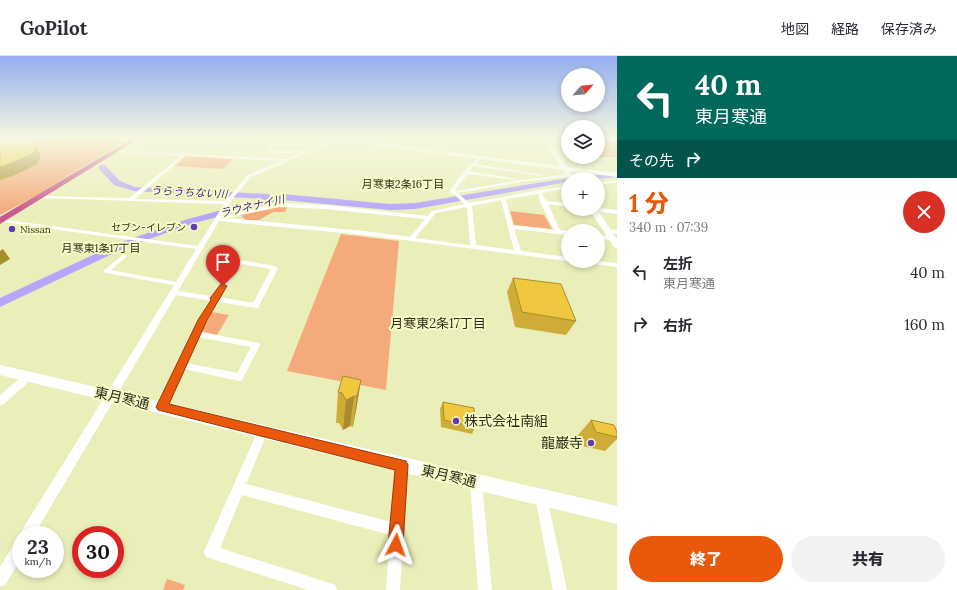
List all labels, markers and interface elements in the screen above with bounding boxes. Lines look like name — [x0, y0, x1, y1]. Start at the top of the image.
text: GoPilot — [20, 16, 88, 40]
text: 地図 — [781, 20, 809, 38]
text: 経路 — [831, 20, 859, 38]
text: 保存済み — [881, 20, 937, 38]
text: 40 m — [695, 67, 761, 103]
north arrow — [561, 68, 605, 112]
map controls — [561, 68, 605, 268]
icon: left — [629, 72, 681, 124]
text: 東月寒通 — [695, 105, 767, 128]
button: layers — [561, 120, 605, 164]
icon: right — [682, 148, 704, 170]
text: その先 — [629, 151, 674, 170]
button: + — [561, 172, 605, 216]
district label: 月寒東2条16丁目 — [362, 177, 444, 191]
water label: うらうちない川 — [150, 183, 229, 201]
text: 1 分 — [629, 188, 669, 219]
button: close — [903, 191, 945, 233]
water label: ラウネナイ川 — [218, 192, 287, 220]
text: 340 m · 07:39 — [629, 219, 708, 236]
place label: セブン-イレブン — [111, 221, 186, 234]
marker: セブン-イレブン — [189, 222, 199, 232]
place label: Nissan — [20, 223, 51, 236]
marker: Nissan — [7, 224, 17, 234]
button: − — [561, 224, 605, 268]
district label: 月寒東1条17丁目 — [61, 241, 141, 255]
pin — [206, 245, 240, 286]
icon: arrive — [212, 251, 234, 273]
text: 左折 — [663, 254, 693, 273]
icon: left — [629, 261, 651, 283]
text: 40 m — [910, 263, 945, 282]
text: 東月寒通 — [663, 275, 715, 292]
icon: right — [629, 313, 651, 335]
district label: 月寒東2条17丁目 — [390, 315, 486, 332]
text: 160 m — [904, 315, 945, 334]
text: 右折 — [663, 316, 693, 335]
street label: 東月寒通 — [93, 383, 151, 413]
place label: 株式会社南組 — [464, 412, 548, 430]
marker: 株式会社南組 — [451, 416, 461, 426]
place label: 龍巌寺 — [541, 434, 583, 452]
marker: 龍巌寺 — [586, 438, 596, 448]
street label: 東月寒通 — [420, 461, 478, 491]
position arrow — [375, 524, 417, 566]
speed limit sign: 30 — [72, 526, 124, 578]
text: 23 — [27, 534, 49, 559]
button: 終了 — [629, 536, 783, 582]
button: 共有 — [791, 536, 945, 582]
text: km/h — [24, 555, 52, 568]

